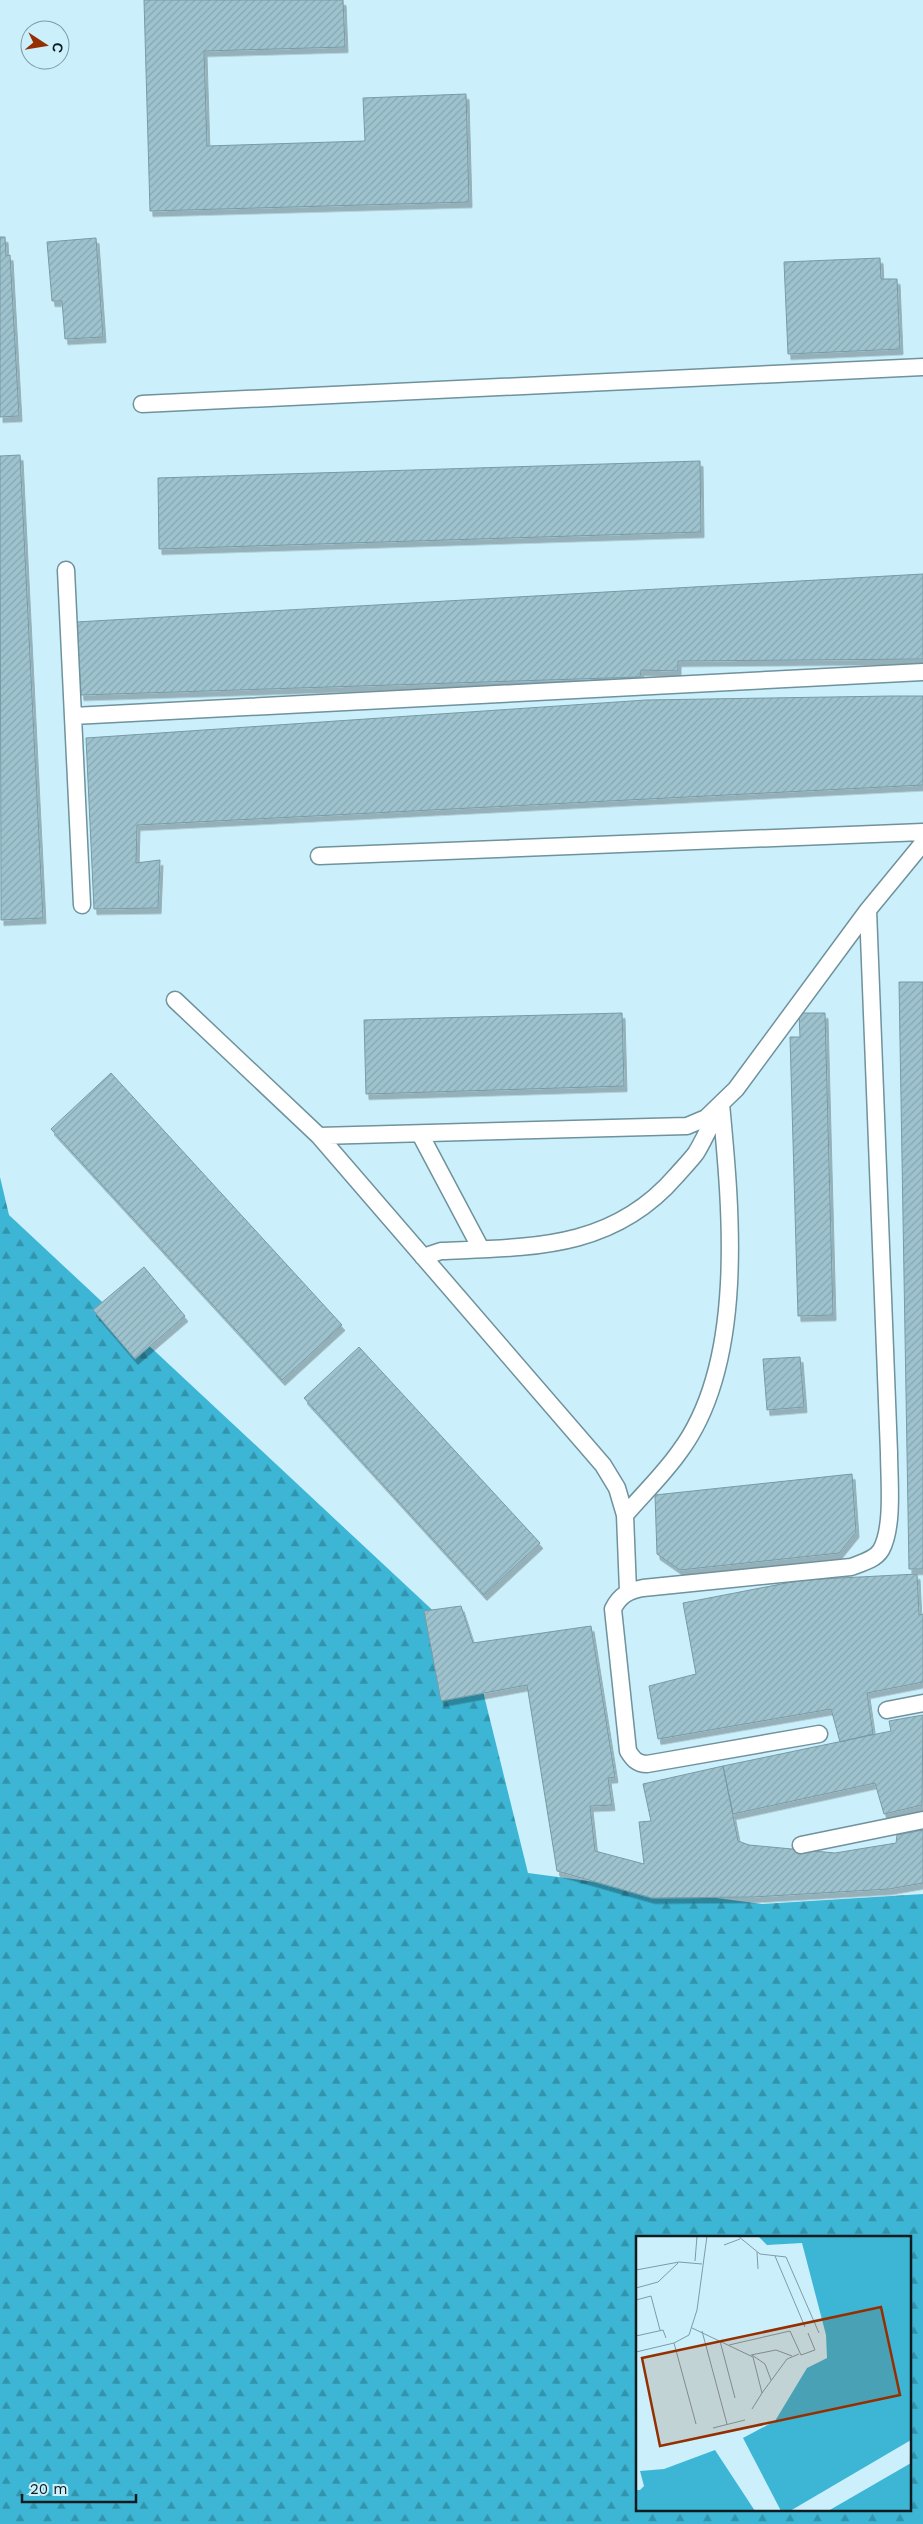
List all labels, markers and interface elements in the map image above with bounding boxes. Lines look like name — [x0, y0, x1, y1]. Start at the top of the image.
north arrow — [20, 20, 70, 70]
text: С — [49, 41, 67, 54]
inset map — [636, 2236, 910, 2512]
scale bar — [22, 2472, 136, 2504]
text: 20 m — [30, 2480, 68, 2498]

